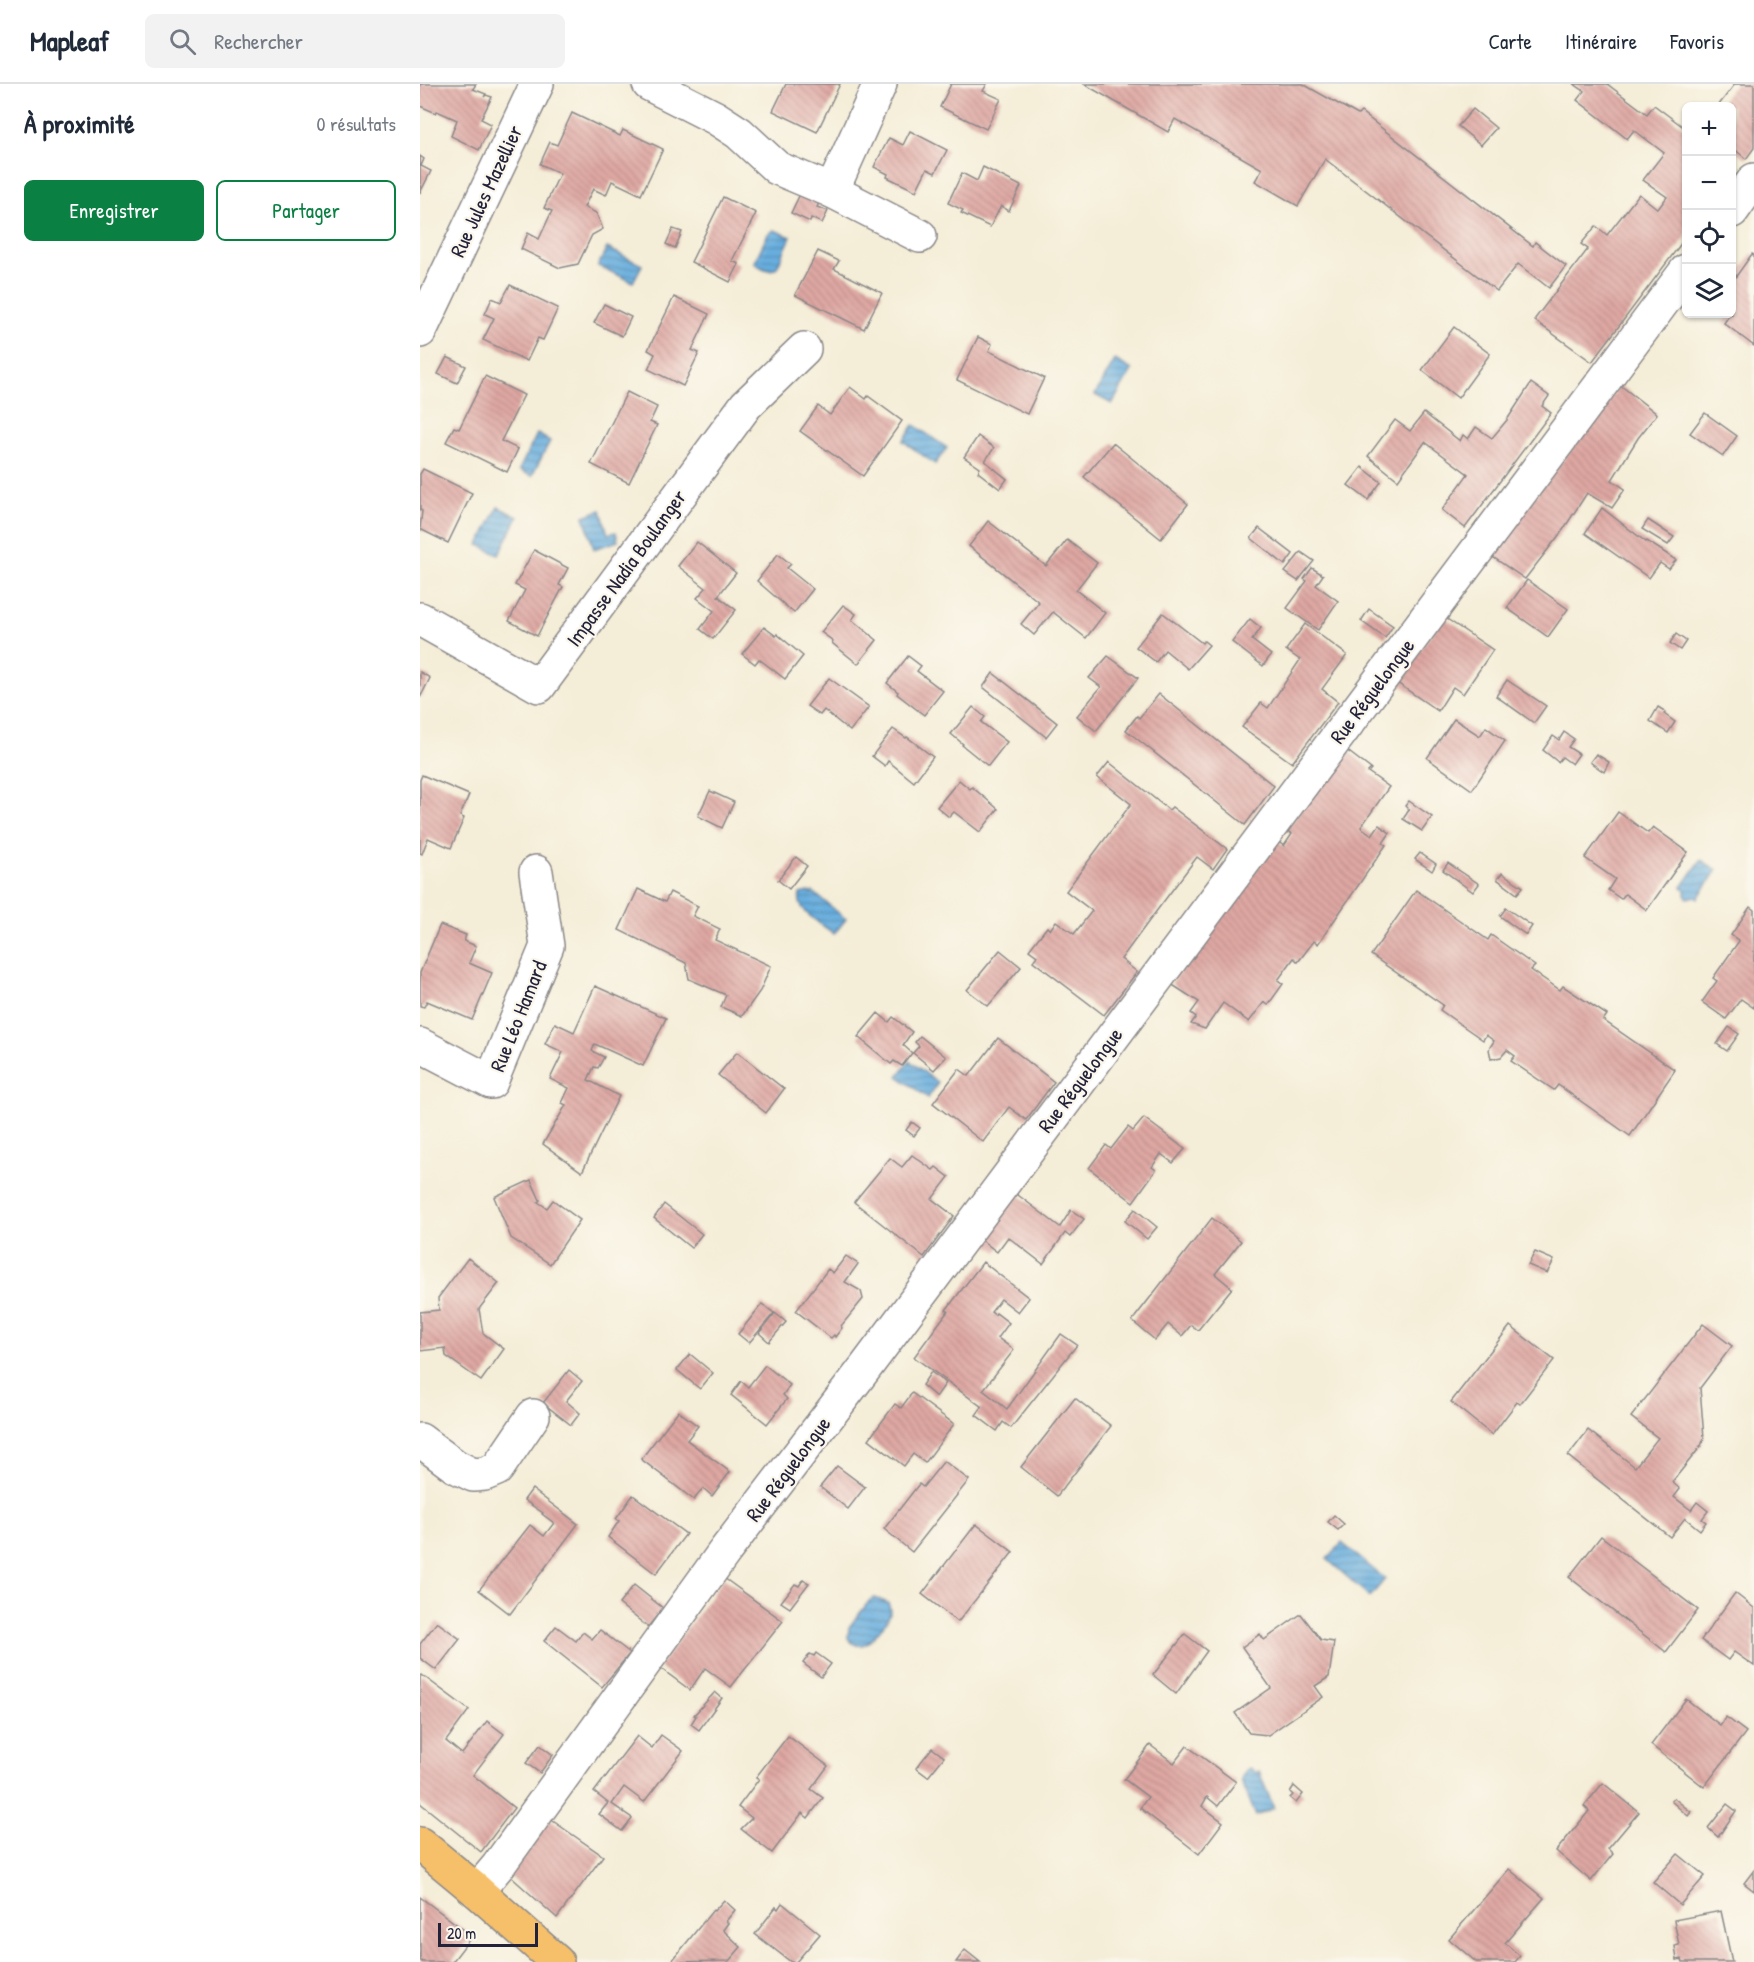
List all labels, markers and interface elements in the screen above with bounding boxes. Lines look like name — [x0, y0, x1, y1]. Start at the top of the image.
search box — [145, 14, 565, 68]
text: Mapleaf — [30, 22, 109, 60]
icon: search — [166, 25, 199, 58]
text: Rechercher — [214, 26, 303, 56]
text: Carte — [1489, 27, 1532, 56]
text: Itinéraire — [1565, 27, 1637, 56]
text: Favoris — [1670, 27, 1724, 56]
map controls — [1682, 102, 1736, 318]
button: + — [1682, 102, 1736, 156]
text: À proximité — [24, 106, 135, 141]
text: 0 résultats — [316, 110, 396, 137]
street label: Rue Jules Mazellier — [443, 120, 529, 262]
button: − — [1682, 156, 1736, 210]
button: Enregistrer — [24, 180, 204, 241]
button: Partager — [216, 180, 396, 241]
button: locate — [1682, 210, 1736, 264]
button: layers — [1682, 264, 1736, 318]
street label: Impasse Nadia Boulanger — [559, 484, 693, 652]
street label: Rue Réguelongue — [1323, 632, 1421, 750]
street label: Rue Léo Hamard — [483, 956, 553, 1076]
street label: Rue Réguelongue — [1031, 1021, 1129, 1139]
street label: Rue Réguelongue — [739, 1410, 837, 1528]
scale bar — [438, 1920, 538, 1948]
text: 20 m — [447, 1922, 476, 1944]

